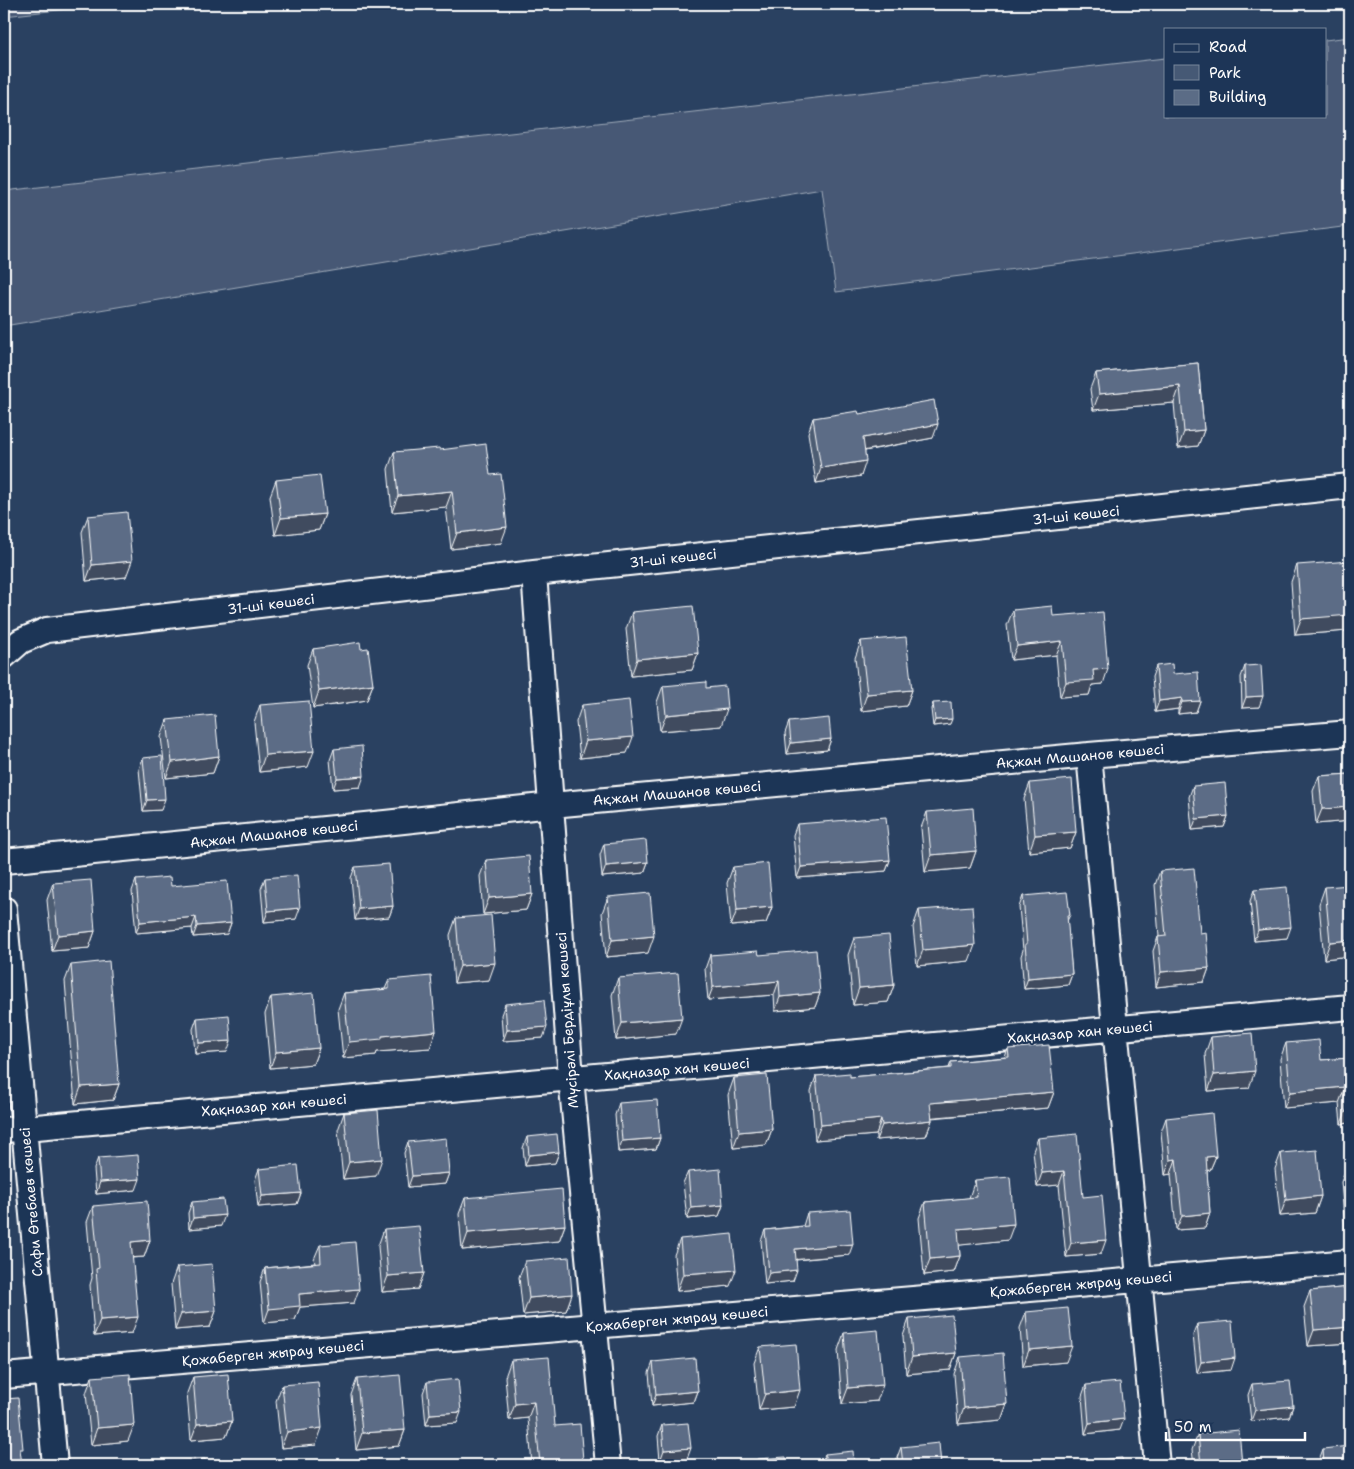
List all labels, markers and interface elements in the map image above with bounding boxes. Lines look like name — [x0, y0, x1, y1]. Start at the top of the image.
legend — [1164, 28, 1326, 118]
text: Road — [1209, 37, 1247, 57]
text: Park — [1209, 63, 1241, 83]
text: Building — [1209, 87, 1266, 107]
street label: 31-ші көшесі — [1031, 501, 1121, 529]
street label: 31-ші көшесі — [628, 544, 718, 572]
street label: 31-ші көшесі — [226, 590, 316, 618]
street label: Ақжан Машанов көшесі — [995, 740, 1165, 772]
street label: Ақжан Машанов көшесі — [592, 777, 762, 809]
street label: Ақжан Машанов көшесі — [189, 816, 359, 852]
street label: Мүсірәлі Бердіұлы көшесі — [552, 931, 582, 1109]
street label: Хақназар хан көшесі — [1007, 1017, 1153, 1047]
street label: Хақназар хан көшесі — [604, 1054, 750, 1084]
street label: Хақназар хан көшесі — [201, 1090, 347, 1120]
street label: Сафи Өтебаев көшесі — [15, 1126, 47, 1278]
street label: Қожаберген жырау көшесі — [989, 1267, 1173, 1301]
street label: Қожаберген жырау көшесі — [585, 1302, 769, 1336]
street label: Қожаберген жырау көшесі — [181, 1336, 365, 1370]
scale bar — [1166, 1409, 1305, 1441]
text: 50 m — [1174, 1417, 1212, 1437]

